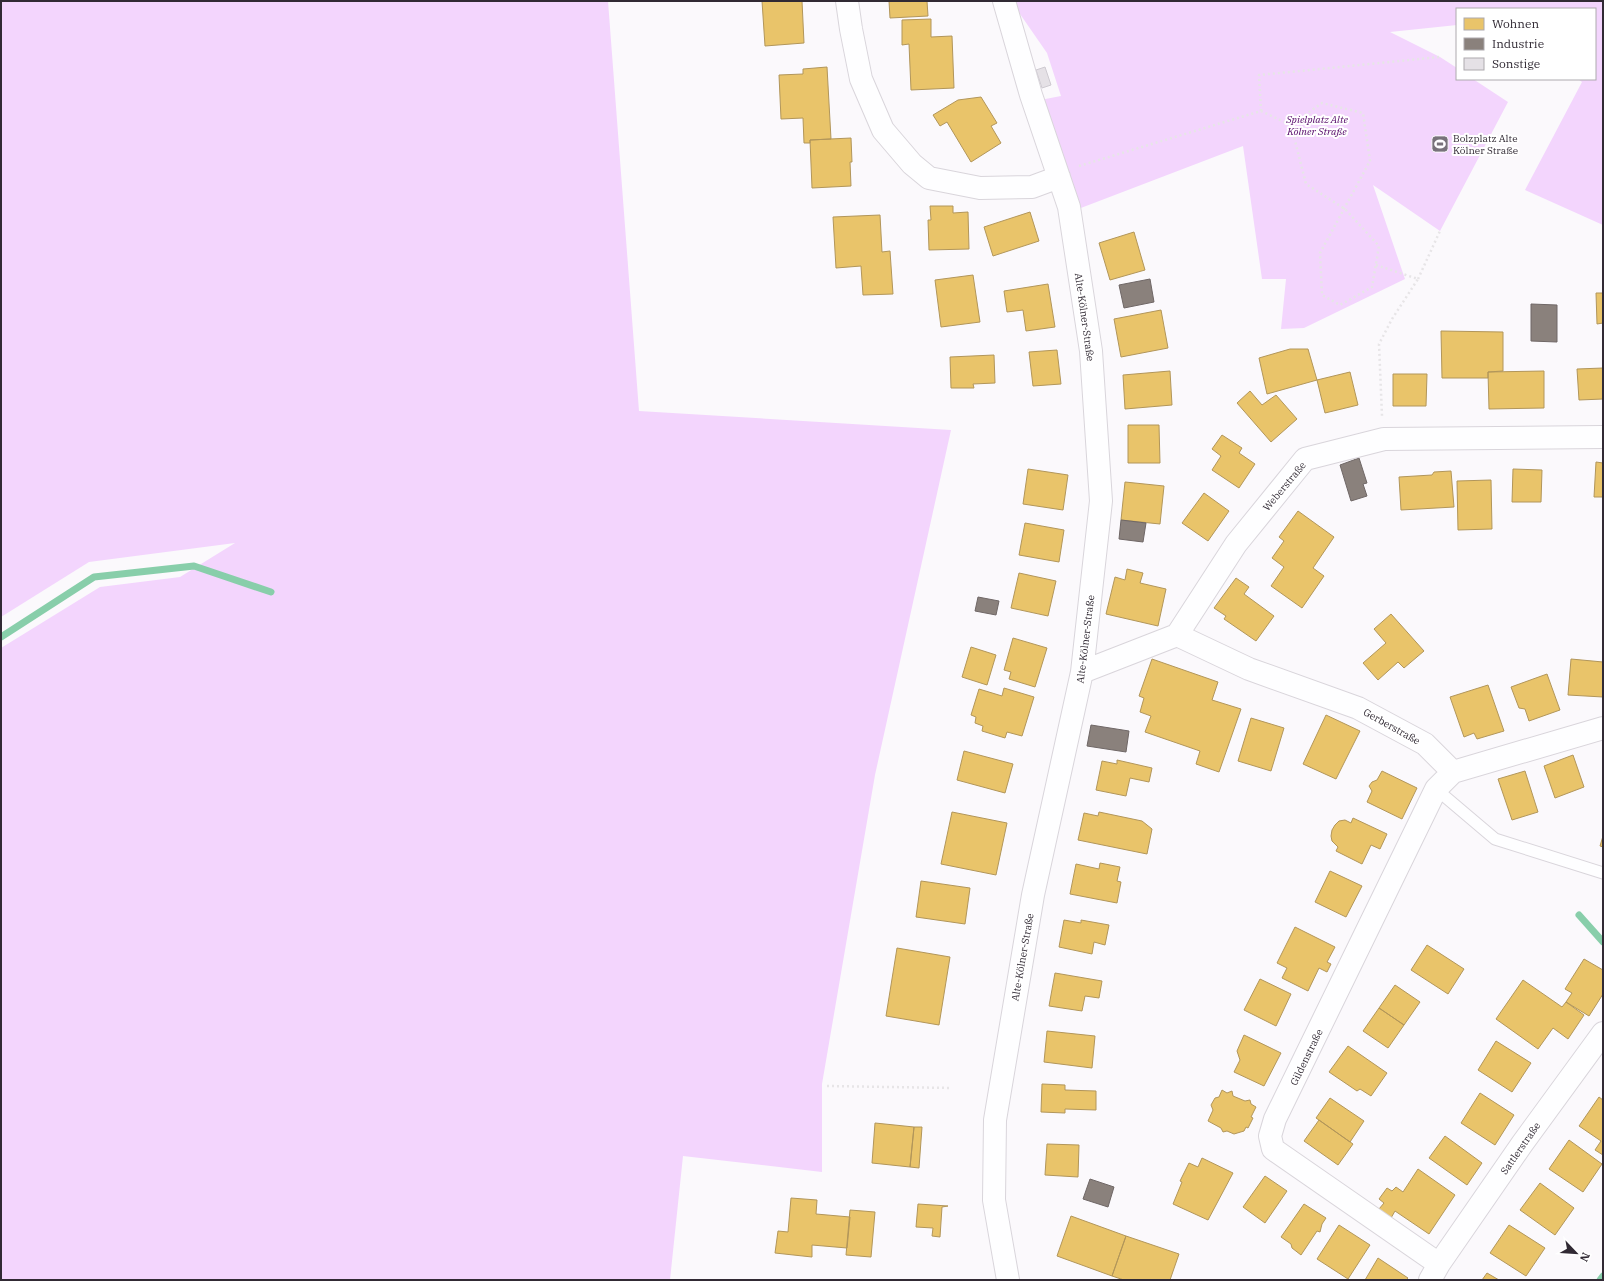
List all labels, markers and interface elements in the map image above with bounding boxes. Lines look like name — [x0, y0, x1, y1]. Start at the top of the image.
legend — [1456, 8, 1596, 80]
text: Wohnen — [1492, 16, 1539, 31]
text: Industrie — [1492, 36, 1544, 51]
text: Sonstige — [1492, 56, 1540, 71]
park label: Spielplatz Alte Kölner Straße — [1285, 113, 1348, 138]
place label: Bolzplatz Alte Kölner Straße — [1453, 132, 1518, 157]
sports icon: Bolzplatz Alte Kölner Straße — [1430, 134, 1450, 154]
street label: Alte-Kölner-Straße — [1072, 272, 1097, 362]
street label: Weberstraße — [1260, 459, 1309, 514]
street label: Alte-Kölner-Straße — [1074, 594, 1097, 684]
street label: Gerberstraße — [1361, 706, 1422, 747]
street label: Alte-Kölner-Straße — [1008, 912, 1037, 1002]
street label: Gildenstraße — [1287, 1027, 1326, 1088]
street label: Sattlerstraße — [1498, 1120, 1543, 1177]
north arrow — [1556, 1233, 1596, 1273]
text: N — [1577, 1250, 1593, 1264]

